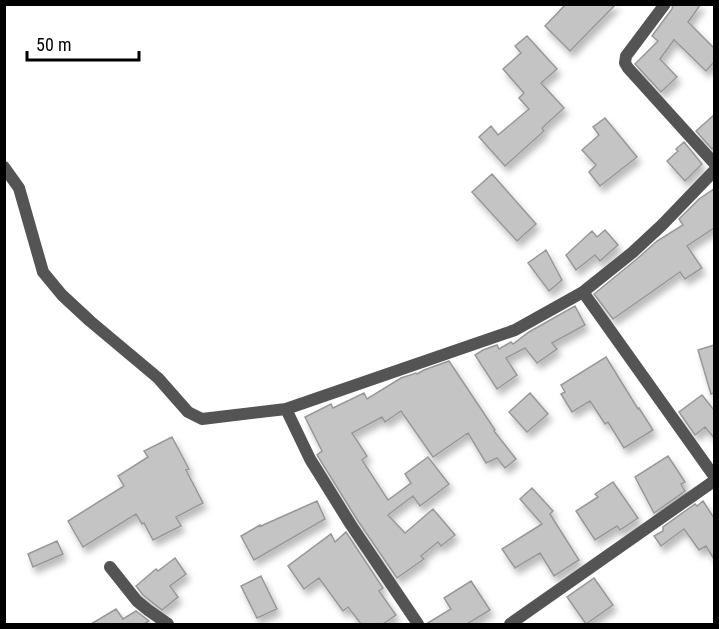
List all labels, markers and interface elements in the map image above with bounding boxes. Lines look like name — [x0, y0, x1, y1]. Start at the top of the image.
scale bar — [27, 24, 140, 62]
text: 50 m — [36, 34, 71, 55]

